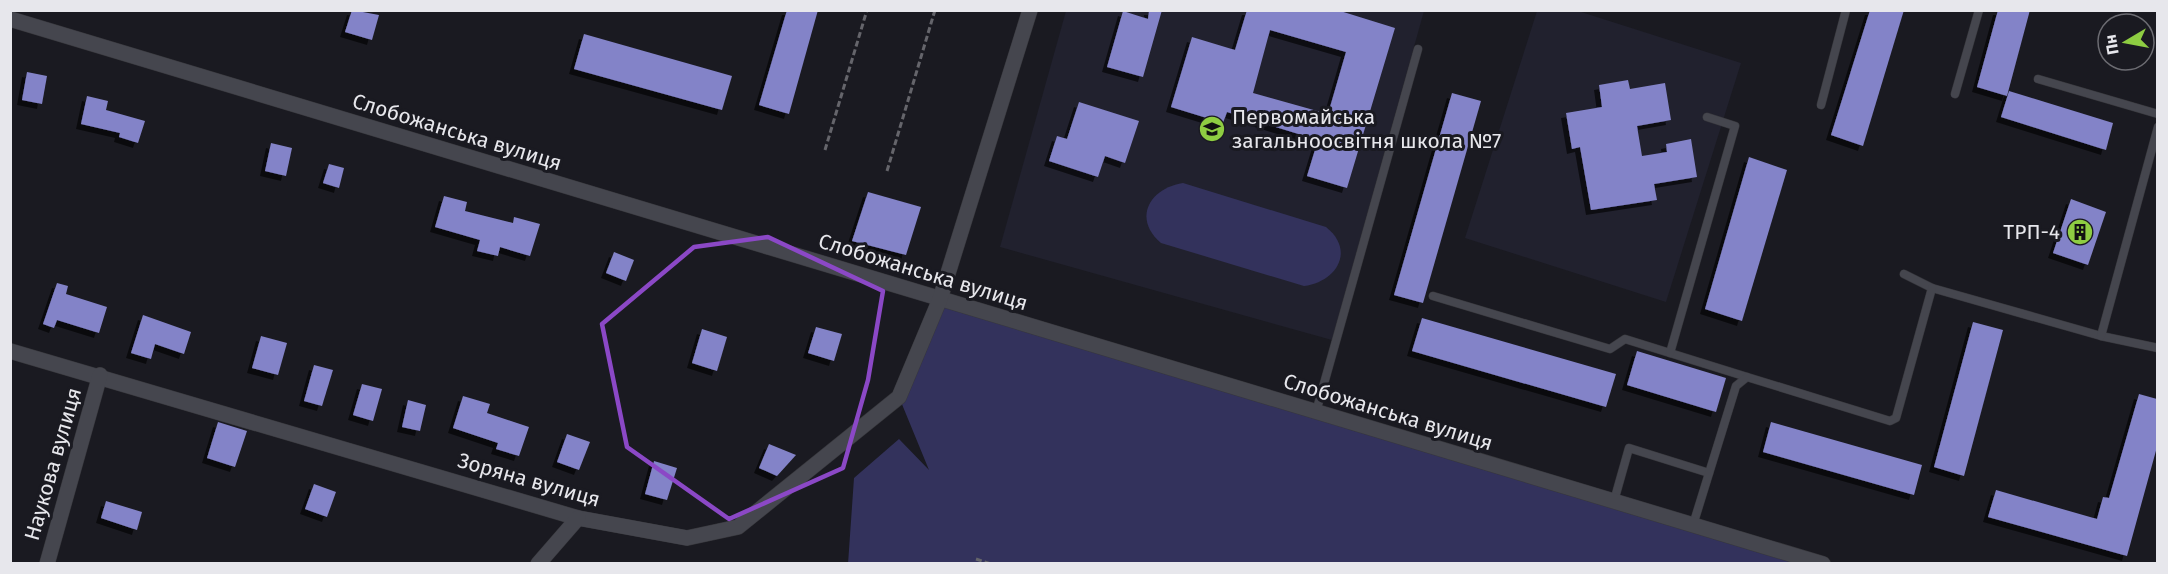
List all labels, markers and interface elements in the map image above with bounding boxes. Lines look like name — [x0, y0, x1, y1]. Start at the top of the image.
north arrow — [2096, 12, 2156, 72]
text: Пн — [2101, 33, 2123, 56]
street label: Слобожанська вулиця — [349, 88, 565, 176]
place label: Первомайська загальноосвітня школа №7 — [1232, 104, 1501, 154]
school or university icon: Первомайська загальноосвітня школа №7 — [1197, 114, 1227, 144]
building icon: ТРП-4 — [2065, 217, 2095, 247]
place label: ТРП-4 — [2003, 219, 2060, 245]
street label: Слобожанська вулиця — [815, 228, 1031, 316]
street label: Слобожанська вулиця — [1280, 368, 1496, 456]
street label: Наукова вулиця — [19, 385, 87, 543]
street label: Зоряна вулиця — [455, 447, 603, 513]

